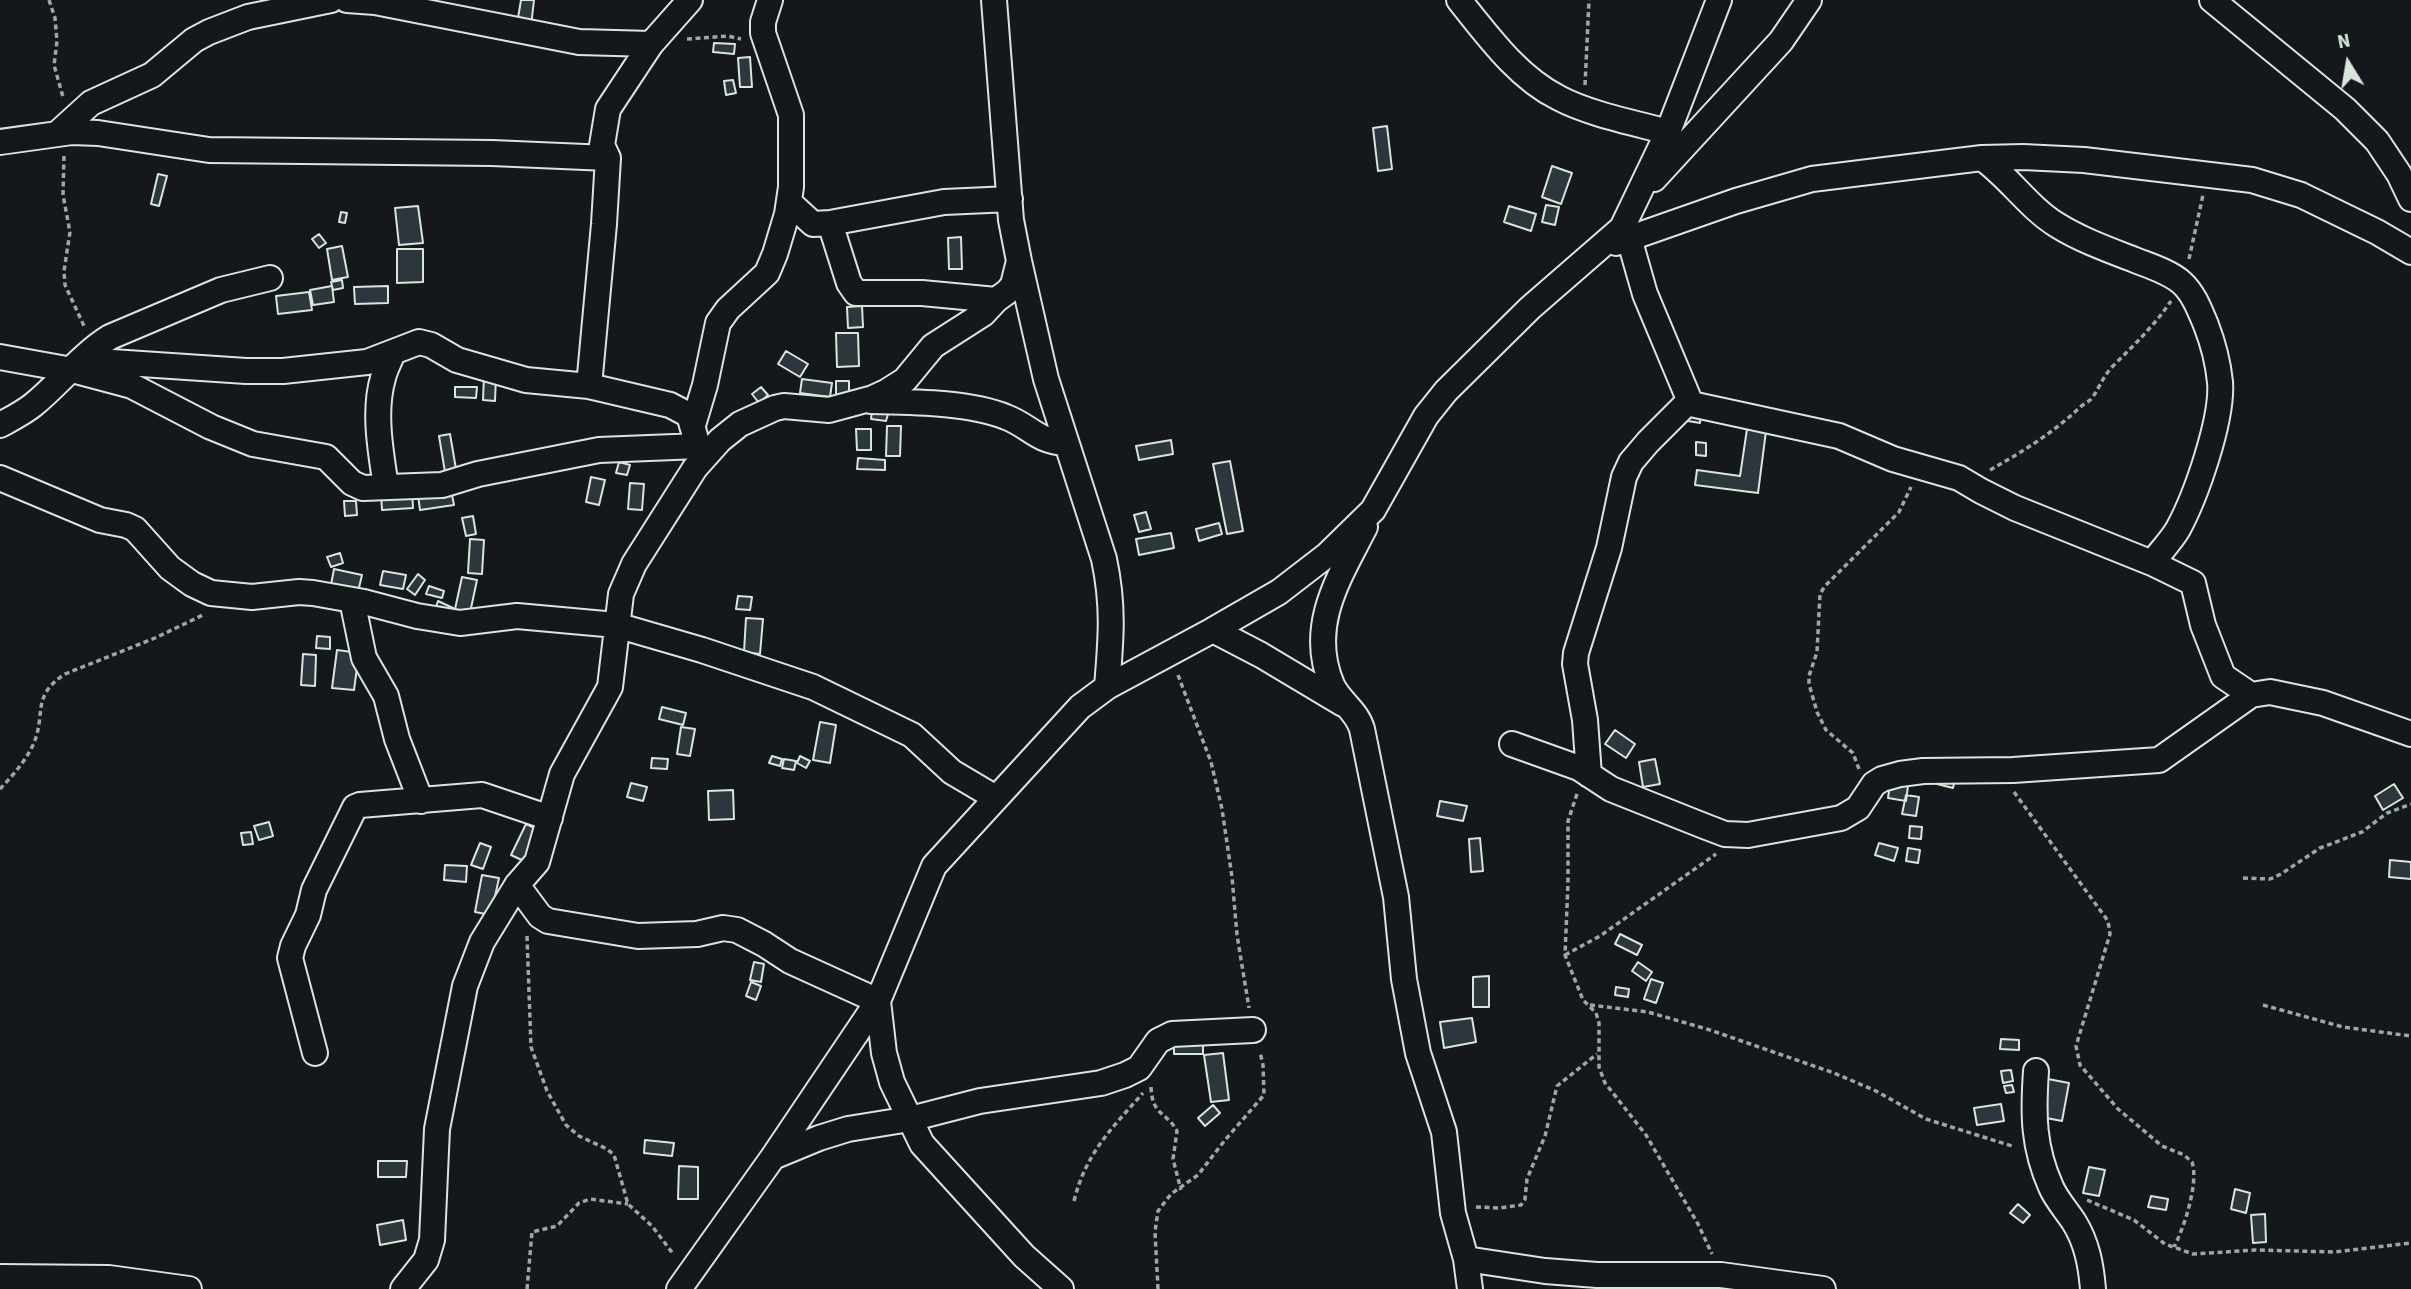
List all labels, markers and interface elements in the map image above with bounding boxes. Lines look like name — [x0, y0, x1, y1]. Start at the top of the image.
text: N — [2335, 27, 2353, 56]
north arrow — [2313, 28, 2383, 98]

